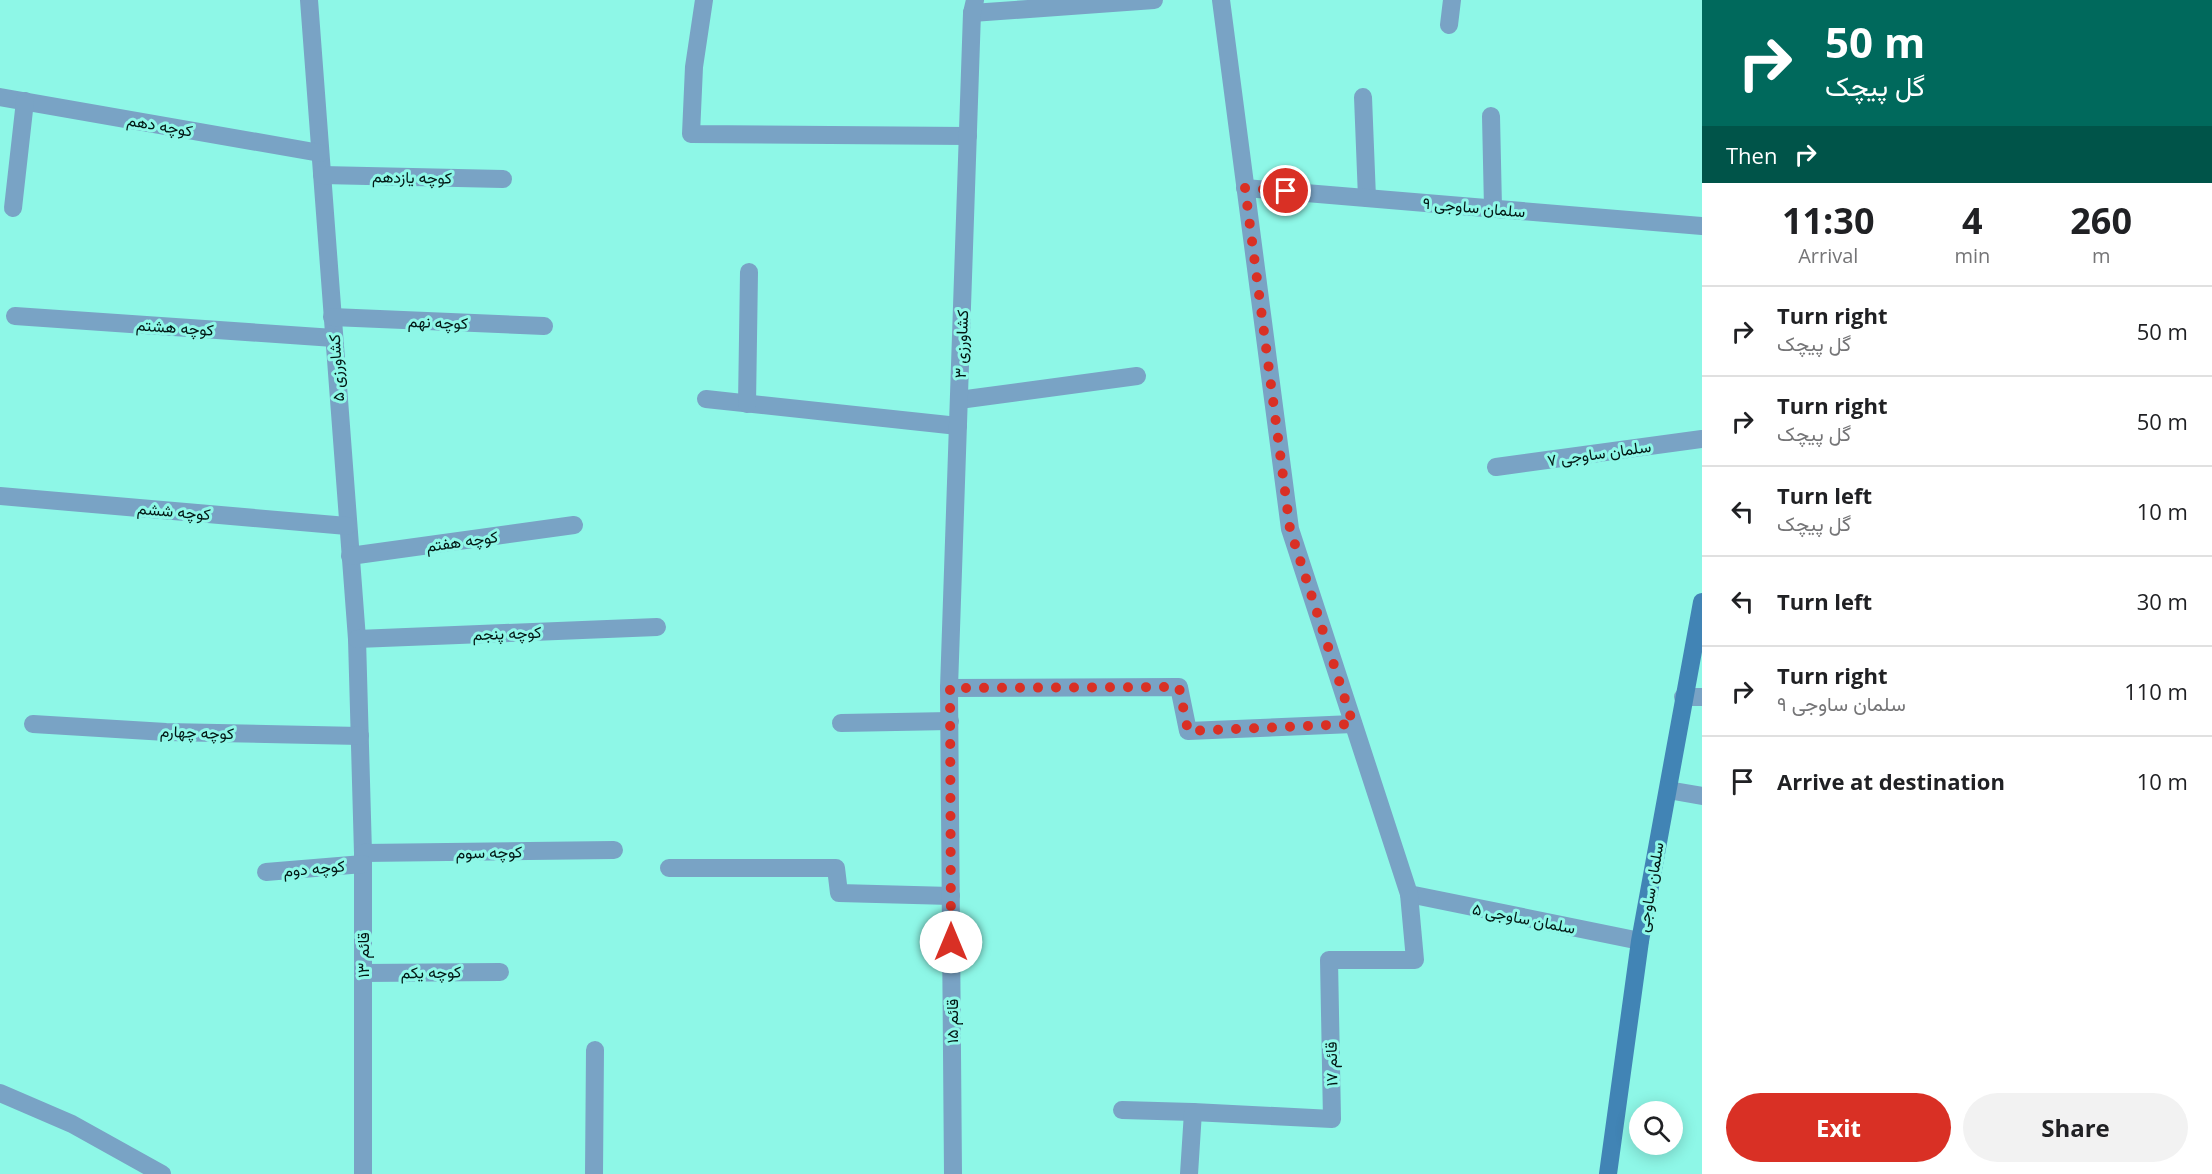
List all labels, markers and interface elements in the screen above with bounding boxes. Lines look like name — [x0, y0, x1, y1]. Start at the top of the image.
text: 50 m — [1825, 13, 1925, 70]
icon: right — [1726, 24, 1804, 102]
text: گل پیچک — [1825, 67, 1925, 104]
street label: کوچه دهم — [125, 108, 195, 143]
icon: right — [1789, 138, 1822, 171]
text: Then — [1726, 140, 1777, 170]
street label: کوچه یازدهم — [372, 165, 452, 190]
pin — [1260, 165, 1311, 216]
icon: arrive — [1269, 174, 1302, 207]
street label: سلمان ساوجی ۹ — [1422, 192, 1526, 222]
text: 11:30 — [1782, 196, 1875, 245]
text: 4 — [1962, 196, 1983, 245]
text: 260 — [2070, 196, 2132, 245]
text: Arrival — [1798, 242, 1858, 269]
text: min — [1954, 242, 1990, 269]
text: m — [2092, 242, 2110, 269]
text: Turn right — [1777, 300, 1888, 330]
street label: کشاورزی ۳ — [949, 309, 973, 379]
street label: کوچه نهم — [408, 310, 468, 335]
street label: کوچه هشتم — [135, 313, 215, 342]
icon: right — [1726, 315, 1759, 348]
text: 50 m — [2137, 316, 2188, 346]
text: گل پیچک — [1777, 330, 1851, 357]
street label: کشاورزی ۵ — [323, 334, 349, 402]
text: Turn right — [1777, 390, 1888, 420]
icon: right — [1726, 405, 1759, 438]
text: 50 m — [2137, 406, 2188, 436]
text: گل پیچک — [1777, 420, 1851, 447]
street label: سلمان ساوجی ۷ — [1546, 435, 1652, 471]
text: Turn left — [1777, 480, 1872, 510]
icon: left — [1726, 495, 1759, 528]
text: 10 m — [2137, 496, 2188, 526]
street label: کوچه ششم — [136, 497, 212, 526]
text: گل پیچک — [1777, 510, 1851, 537]
street label: کوچه هفتم — [425, 525, 499, 558]
icon: left — [1726, 585, 1759, 618]
text: Turn left — [1777, 586, 1872, 616]
text: 30 m — [2137, 586, 2188, 616]
street label: کوچه پنجم — [472, 621, 542, 646]
text: Turn right — [1777, 660, 1888, 690]
icon: right — [1726, 675, 1759, 708]
text: 110 m — [2124, 676, 2188, 706]
text: سلمان ساوجی ۹ — [1777, 690, 1906, 717]
street label: کوچه چهارم — [160, 720, 234, 745]
icon: arrive — [1726, 765, 1759, 798]
text: Arrive at destination — [1777, 766, 2005, 796]
text: 10 m — [2137, 766, 2188, 796]
street label: کوچه سوم — [455, 840, 523, 865]
street label: سلمان ساوجی — [1631, 840, 1669, 934]
street label: کوچه دوم — [282, 854, 346, 883]
street label: سلمان ساوجی ۵ — [1471, 897, 1577, 939]
position arrow — [919, 910, 983, 974]
street label: قائم ۱۳ — [352, 932, 374, 978]
street label: کوچه یکم — [400, 960, 462, 985]
street label: قائم ۱۵ — [941, 999, 963, 1043]
street label: قائم ۱۷ — [1320, 1041, 1342, 1087]
button: Exit — [1726, 1093, 1951, 1162]
button: Share — [1963, 1093, 2188, 1162]
map controls — [1629, 1101, 1683, 1155]
button: search — [1629, 1101, 1683, 1155]

